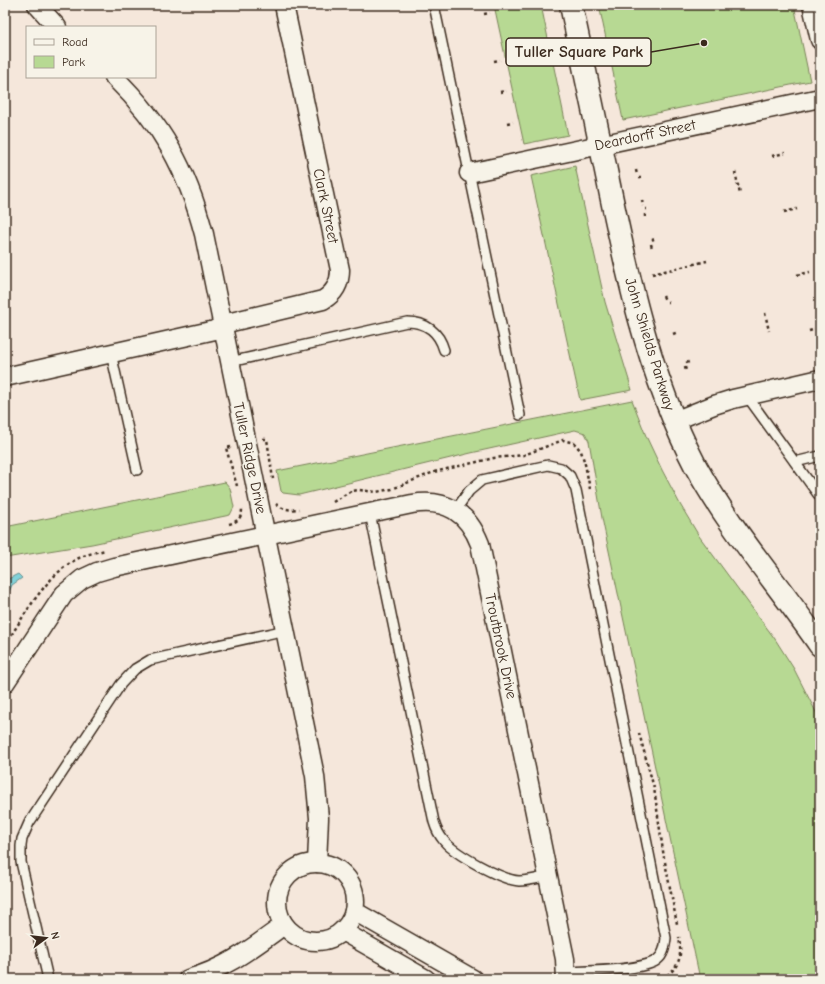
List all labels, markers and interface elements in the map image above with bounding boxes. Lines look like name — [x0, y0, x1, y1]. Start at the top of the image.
legend — [26, 26, 156, 78]
text: Road — [62, 35, 88, 49]
callout: Tuller Square Park — [506, 38, 651, 66]
text: Tuller Square Park — [515, 43, 643, 61]
text: Park — [62, 55, 85, 69]
street label: Deardorff Street — [593, 115, 698, 155]
street label: Clark Street — [309, 167, 343, 246]
street label: John Shields Parkway — [621, 276, 679, 413]
street label: Tuller Ridge Drive — [229, 401, 271, 516]
street label: Troutbrook Drive — [481, 592, 521, 701]
north arrow — [26, 918, 66, 958]
text: N — [48, 930, 62, 941]

